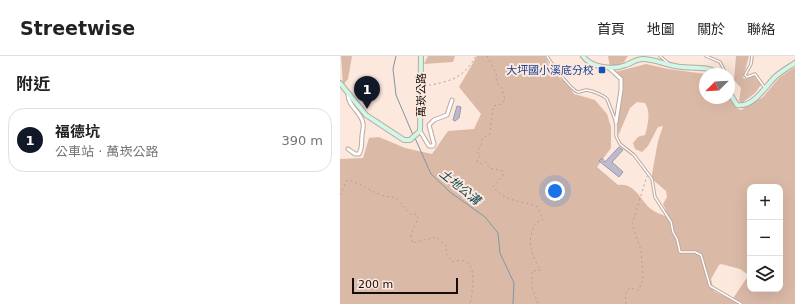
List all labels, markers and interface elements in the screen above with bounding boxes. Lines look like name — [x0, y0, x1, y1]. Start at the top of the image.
text: Streetwise — [20, 17, 135, 39]
text: 首頁 — [597, 21, 625, 37]
text: 地圖 — [647, 21, 675, 37]
text: 關於 — [697, 21, 725, 37]
text: 聯絡 — [747, 21, 775, 37]
place label: 大坪國小溪底分校 — [506, 64, 594, 77]
marker: 大坪國小溪底分校 — [597, 65, 607, 75]
north arrow — [699, 68, 735, 104]
street label: 萬崁公路 — [415, 73, 428, 117]
text: 附近 — [16, 74, 50, 94]
pin: 1 — [354, 76, 380, 109]
text: 福德坑 — [55, 123, 100, 141]
text: 1 — [25, 133, 35, 148]
text: 390 m — [281, 133, 323, 148]
text: 公車站 · 萬崁公路 — [55, 144, 158, 159]
water label: 土地公溝 — [437, 166, 485, 209]
your location — [545, 181, 565, 201]
map controls — [747, 184, 783, 292]
button: + — [747, 184, 783, 220]
button: − — [747, 220, 783, 256]
button: layers — [747, 256, 783, 292]
scale bar — [352, 276, 458, 295]
text: 200 m — [358, 278, 393, 291]

